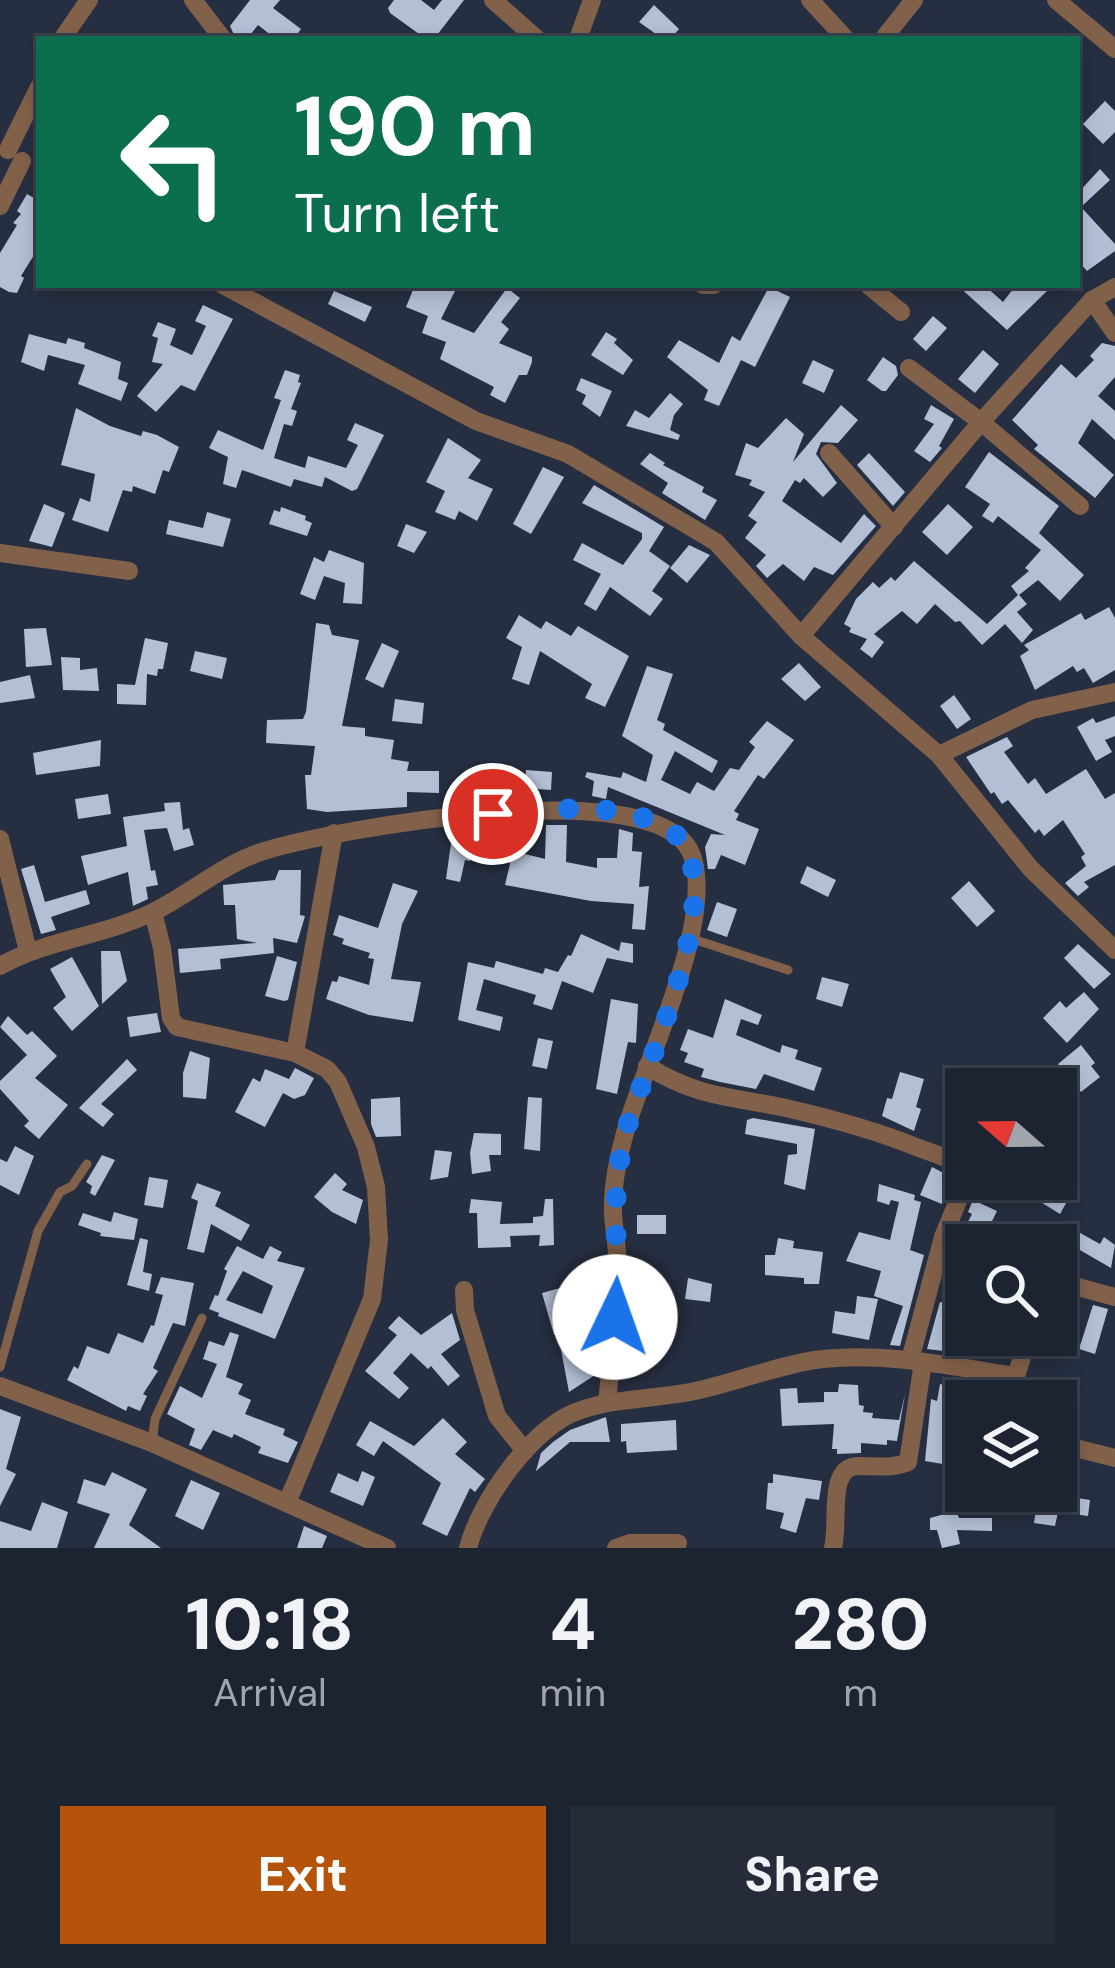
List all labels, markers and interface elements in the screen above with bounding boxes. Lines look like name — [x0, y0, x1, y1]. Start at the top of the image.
text: 190 m — [294, 72, 536, 181]
icon: left — [96, 84, 252, 240]
text: Turn left — [294, 178, 500, 249]
pin — [442, 763, 544, 865]
icon: arrive — [460, 781, 526, 847]
north arrow — [945, 1068, 1077, 1200]
map controls — [945, 1068, 1077, 1512]
button: search — [945, 1224, 1077, 1356]
position arrow — [552, 1254, 678, 1380]
button: layers — [945, 1380, 1077, 1512]
text: 10:18 — [186, 1578, 354, 1671]
text: 4 — [549, 1578, 596, 1671]
text: 280 — [792, 1578, 929, 1671]
text: Arrival — [213, 1667, 327, 1718]
text: min — [540, 1667, 606, 1718]
text: m — [843, 1667, 878, 1718]
button: Exit — [60, 1806, 546, 1944]
button: Share — [570, 1806, 1055, 1944]

